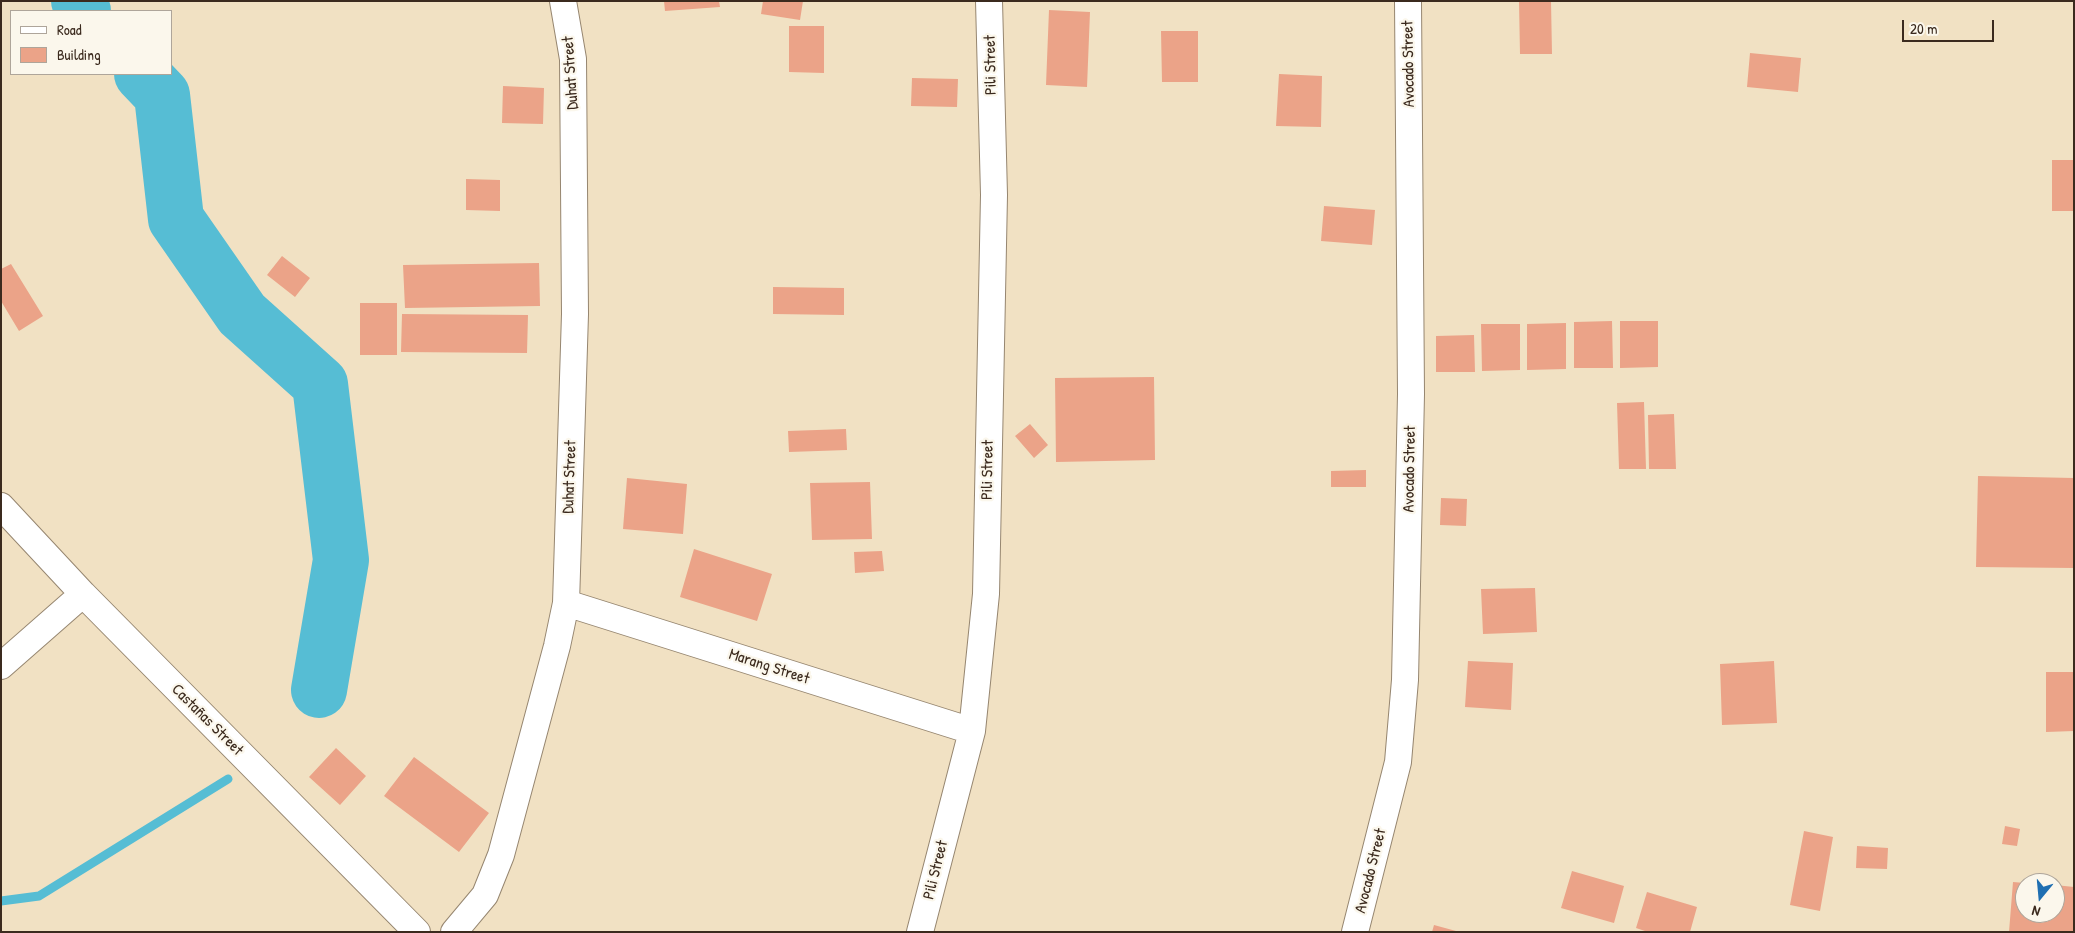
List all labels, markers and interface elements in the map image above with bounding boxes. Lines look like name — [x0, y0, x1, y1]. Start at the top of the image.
legend — [10, 10, 172, 75]
scale bar — [1905, 10, 1998, 42]
text: 20 m — [1910, 18, 1937, 39]
text: Road — [57, 19, 82, 40]
street label: Avocado Street — [1399, 20, 1419, 108]
street label: Pili Street — [981, 35, 1001, 95]
street label: Duhat Street — [559, 36, 583, 110]
text: Building — [57, 44, 101, 65]
street label: Avocado Street — [1400, 425, 1420, 513]
street label: Duhat Street — [559, 440, 581, 514]
street label: Pili Street — [978, 440, 998, 500]
street label: Marang Street — [726, 645, 812, 689]
street label: Castañas Street — [167, 680, 247, 760]
street label: Avocado Street — [1351, 827, 1391, 915]
street label: Pili Street — [919, 839, 953, 901]
north arrow — [2015, 873, 2065, 923]
text: N — [2029, 902, 2042, 922]

